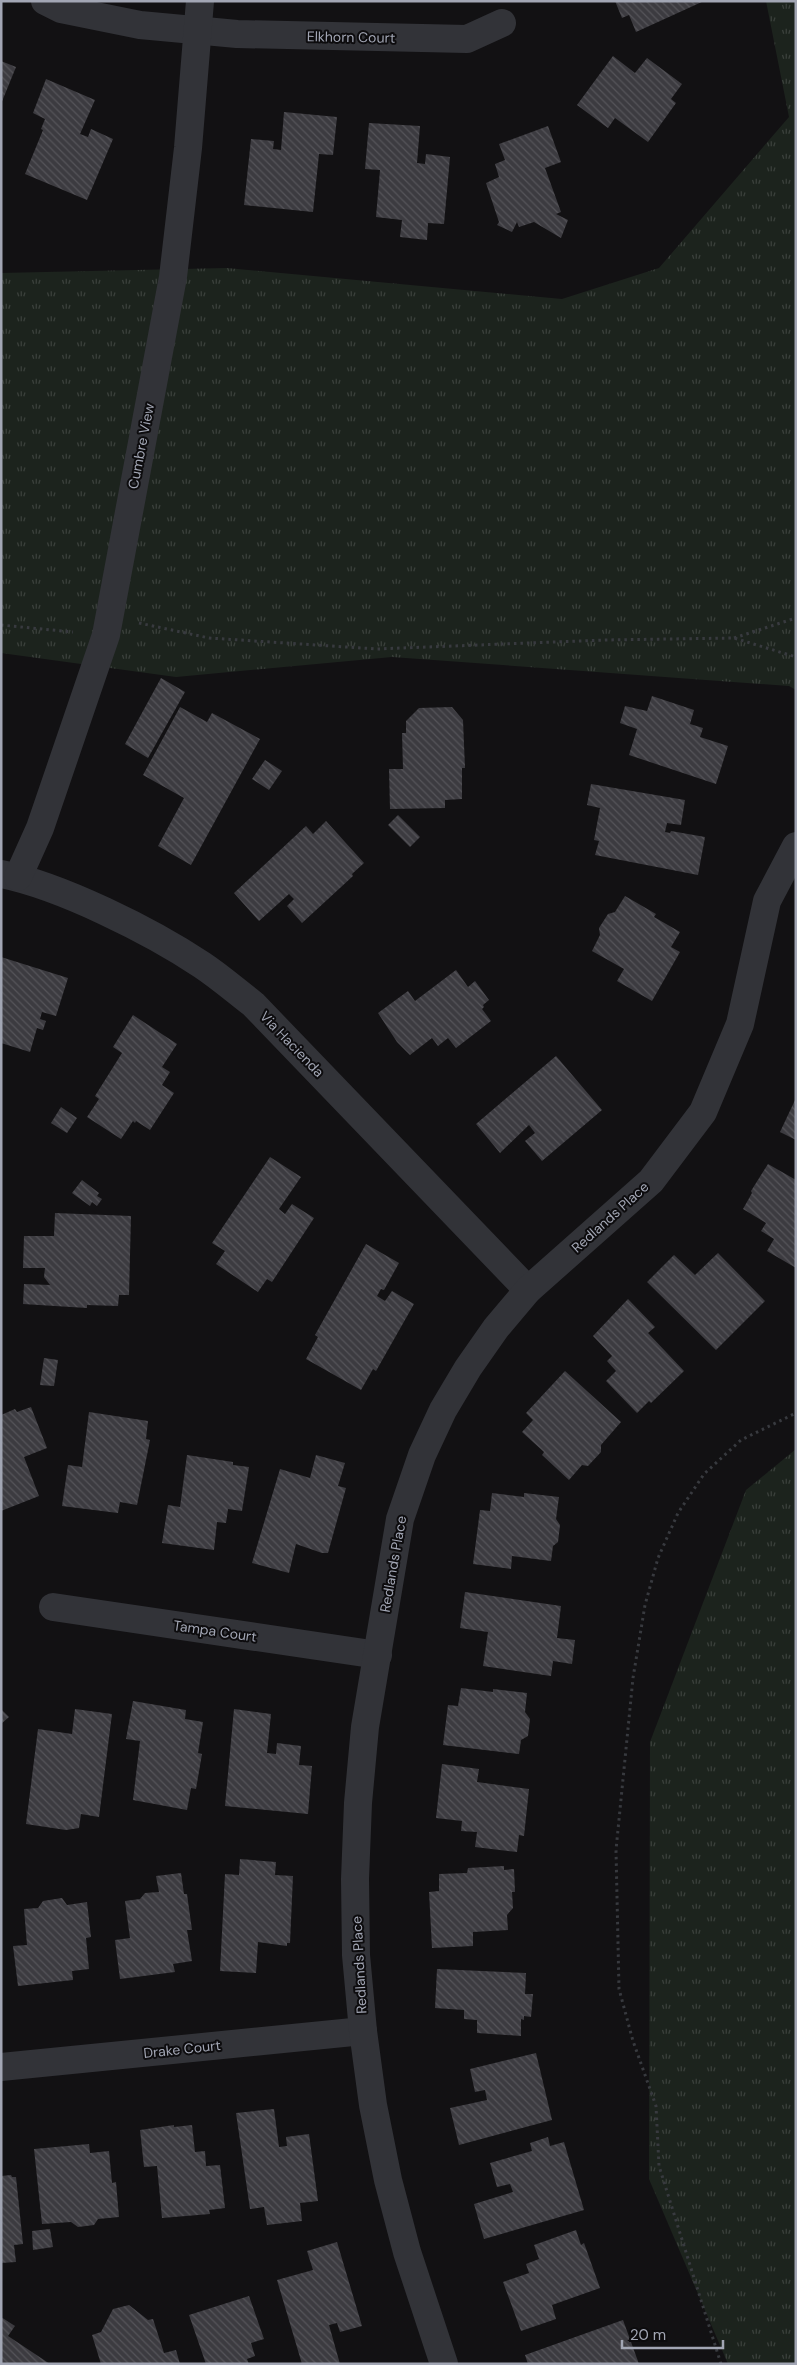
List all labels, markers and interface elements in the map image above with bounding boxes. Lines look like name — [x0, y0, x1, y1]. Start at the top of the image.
street label: Elkhorn Court — [307, 27, 395, 47]
street label: Cumbre View — [124, 401, 158, 490]
street label: Via Hacienda — [256, 1007, 328, 1081]
street label: Redlands Place — [568, 1178, 652, 1256]
street label: Redlands Place — [376, 1514, 410, 1614]
street label: Tampa Court — [172, 1616, 258, 1646]
street label: Redlands Place — [347, 1916, 371, 2014]
street label: Drake Court — [142, 2036, 222, 2062]
scale bar — [622, 2318, 723, 2350]
text: 20 m — [630, 2325, 666, 2345]

